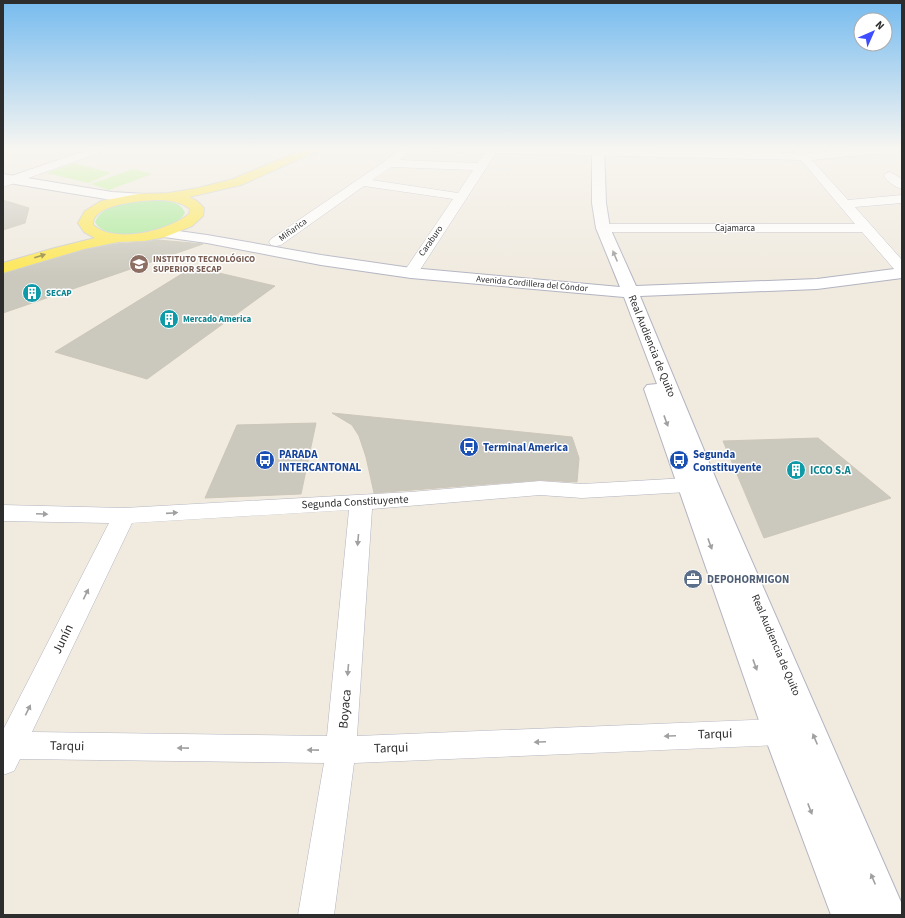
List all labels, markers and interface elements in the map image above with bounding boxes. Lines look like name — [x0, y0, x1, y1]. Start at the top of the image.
north arrow — [853, 12, 893, 52]
text: N — [872, 17, 888, 33]
street label: Miñarica — [276, 215, 310, 245]
street label: Cajamarca — [715, 222, 755, 235]
street label: Caraburo — [416, 223, 446, 259]
one-way arrow — [612, 251, 618, 262]
one-way arrow — [34, 253, 46, 259]
school or university icon: INSTITUTO TECNOLÓGICO SUPERIOR SECAP — [128, 253, 150, 275]
place label: INSTITUTO TECNOLÓGICO SUPERIOR SECAP — [153, 253, 255, 276]
street label: Avenida Cordillera del Cóndor — [476, 273, 589, 295]
building icon: SECAP — [21, 282, 43, 304]
place label: SECAP — [46, 287, 72, 300]
street label: Real Audiencia de Quito — [625, 293, 679, 399]
building icon: Mercado America — [158, 308, 180, 330]
place label: Mercado America — [183, 313, 252, 326]
one-way arrow — [663, 416, 669, 428]
bus stop icon: Terminal America — [458, 436, 480, 458]
place label: Terminal America — [483, 440, 568, 455]
place label: PARADA INTERCANTONAL — [279, 447, 361, 475]
place label: Segunda Constituyente — [693, 447, 762, 475]
bus stop icon: PARADA INTERCANTONAL — [254, 449, 276, 471]
bus stop icon: Segunda Constituyente — [668, 449, 690, 471]
building icon: ICCO S.A — [785, 459, 807, 481]
place label: ICCO S.A — [810, 463, 851, 478]
street label: Segunda Constituyente — [301, 492, 409, 512]
one-way arrow — [166, 510, 178, 517]
one-way arrow — [36, 511, 49, 517]
one-way arrow — [354, 534, 361, 546]
one-way arrow — [707, 538, 713, 550]
office icon: DEPOHORMIGON — [682, 568, 704, 590]
place label: DEPOHORMIGON — [707, 572, 789, 587]
one-way arrow — [82, 588, 89, 599]
street label: Real Audiencia de Quito — [748, 592, 804, 698]
street label: Junín — [48, 621, 78, 657]
one-way arrow — [752, 660, 758, 672]
one-way arrow — [344, 664, 351, 676]
street label: Boyaca — [334, 689, 356, 729]
one-way arrow — [25, 704, 31, 716]
street label: Tarqui — [697, 724, 733, 744]
one-way arrow — [664, 733, 676, 740]
one-way arrow — [812, 734, 818, 745]
street label: Tarqui — [50, 737, 84, 755]
street label: Tarqui — [373, 738, 409, 758]
one-way arrow — [534, 739, 547, 745]
one-way arrow — [176, 745, 189, 751]
one-way arrow — [306, 747, 319, 753]
one-way arrow — [807, 803, 813, 815]
one-way arrow — [870, 873, 877, 885]

